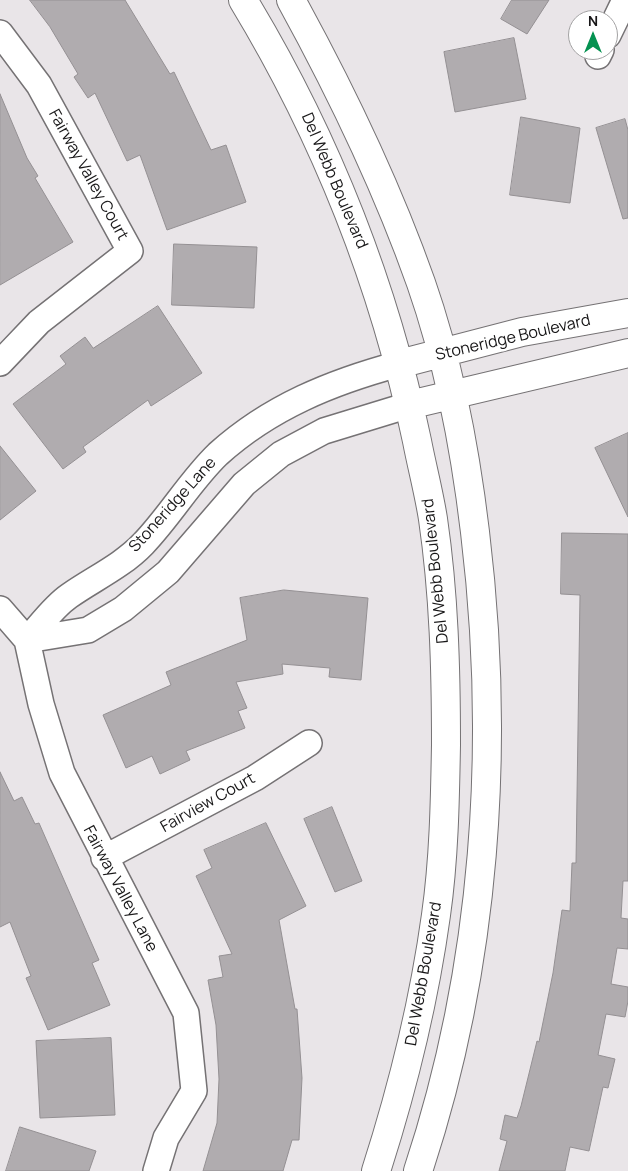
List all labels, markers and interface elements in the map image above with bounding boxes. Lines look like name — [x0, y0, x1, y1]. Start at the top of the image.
north arrow — [568, 10, 618, 60]
text: N — [588, 11, 598, 30]
street label: Fairway Valley Court — [44, 106, 132, 244]
street label: Del Webb Boulevard — [297, 110, 371, 252]
street label: Stoneridge Boulevard — [434, 311, 592, 365]
street label: Stoneridge Lane — [125, 454, 221, 556]
street label: Del Webb Boulevard — [419, 498, 453, 644]
street label: Fairview Court — [157, 769, 259, 837]
street label: Fairway Valley Lane — [79, 823, 161, 955]
street label: Del Webb Boulevard — [402, 901, 446, 1047]

